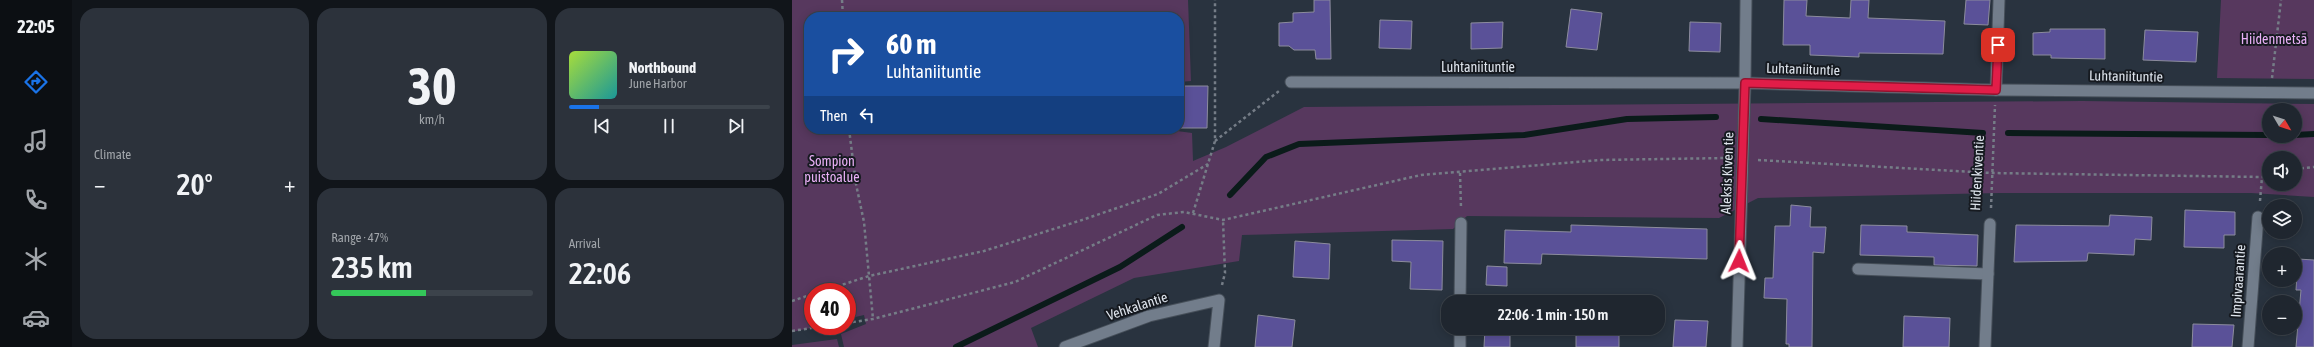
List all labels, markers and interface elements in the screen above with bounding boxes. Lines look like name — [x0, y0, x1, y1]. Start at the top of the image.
text: 22:05 — [17, 16, 55, 37]
icon: right — [820, 28, 872, 80]
text: 60 m — [886, 28, 936, 60]
pin — [1981, 28, 2015, 62]
park label: Hiidenmetsä — [2241, 31, 2307, 47]
icon: arrive — [1987, 34, 2009, 56]
text: 30 — [408, 56, 456, 116]
text: Northbound — [629, 59, 696, 76]
street label: Luhtaniituntie — [1441, 59, 1515, 75]
street label: Luhtaniituntie — [1766, 60, 1840, 78]
text: Luhtaniituntie — [886, 61, 981, 82]
street label: Luhtaniituntie — [2089, 67, 2163, 85]
icon: directions — [22, 68, 50, 96]
text: June Harbor — [629, 76, 687, 91]
north arrow — [2262, 103, 2302, 143]
map controls — [2262, 103, 2302, 335]
icon: left — [856, 104, 878, 126]
text: Then — [820, 107, 848, 124]
text: km/h — [419, 112, 445, 127]
icon: previous — [591, 115, 613, 137]
icon: pause — [658, 115, 680, 137]
icon: next — [725, 115, 747, 137]
icon: music — [22, 127, 50, 155]
street label: Aleksis Kiven tie — [1718, 132, 1736, 214]
street label: Hiidenkiventie — [1967, 135, 1987, 211]
text: Climate — [94, 147, 131, 162]
button: sound — [2262, 151, 2302, 191]
park label: Sompion puistoalue — [804, 153, 860, 185]
text: 20° — [176, 167, 213, 201]
text: − — [94, 171, 105, 197]
text: + — [284, 171, 295, 197]
icon: phone — [22, 186, 50, 214]
button: layers — [2262, 199, 2302, 239]
text: Range · 47% — [331, 230, 388, 245]
text: Arrival — [569, 236, 600, 251]
position arrow — [1718, 240, 1760, 282]
street label: Impivaarantie — [2227, 244, 2249, 318]
icon: climate — [22, 245, 50, 273]
button: + — [2262, 247, 2302, 287]
text: 235 km — [331, 250, 413, 284]
text: 22:06 — [569, 256, 631, 290]
speed limit sign: 40 — [804, 283, 856, 335]
street label: Vehkalantie — [1105, 289, 1169, 323]
button: − — [2262, 295, 2302, 335]
icon: car — [22, 304, 50, 332]
text: 22:06 · 1 min · 150 m — [1498, 306, 1608, 323]

